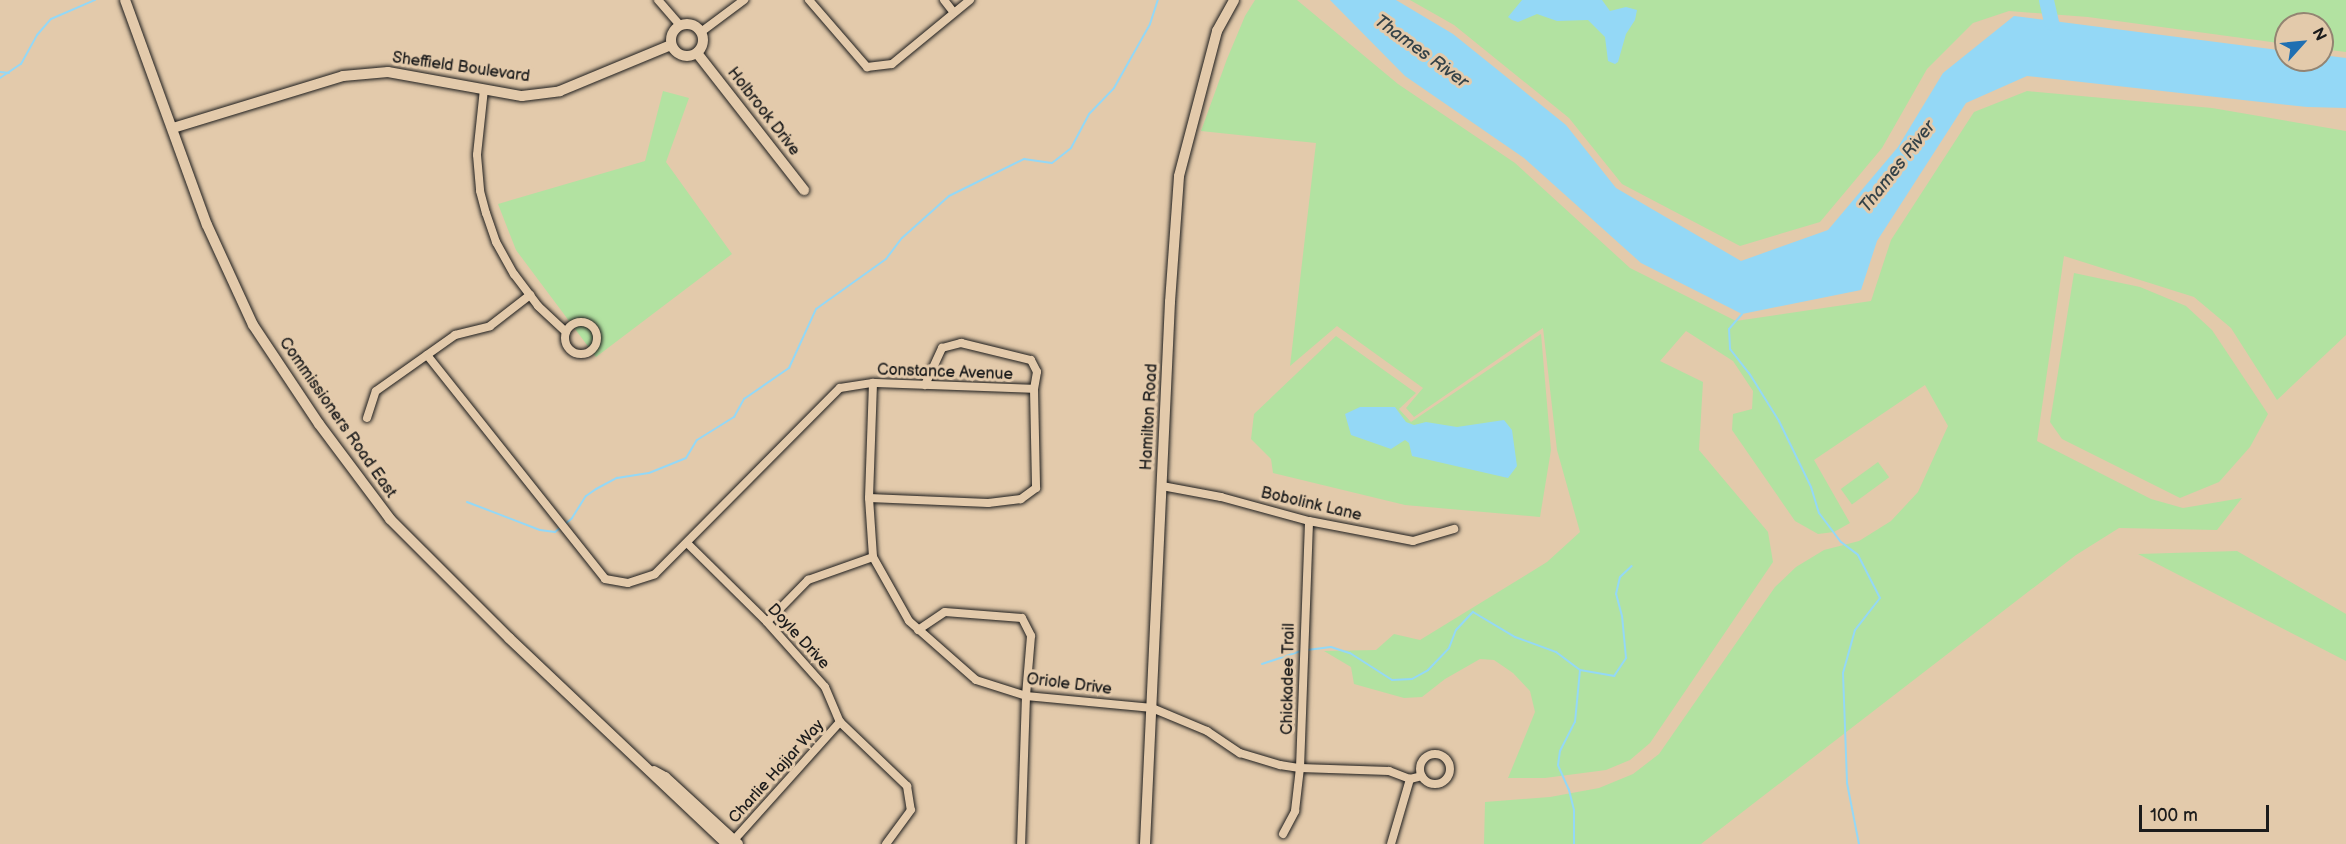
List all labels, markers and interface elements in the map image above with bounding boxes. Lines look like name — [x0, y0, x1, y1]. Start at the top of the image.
water label: Thames River — [1370, 11, 1472, 93]
north arrow — [2274, 12, 2334, 72]
text: N — [2308, 25, 2330, 44]
street label: Sheffield Boulevard — [391, 49, 531, 87]
street label: Holbrook Drive — [723, 64, 803, 160]
water label: Thames River — [1855, 117, 1941, 217]
street label: Commissioners Road East — [274, 334, 400, 502]
street label: Constance Avenue — [877, 361, 1013, 385]
street label: Hamilton Road — [1138, 363, 1162, 471]
street label: Bobolink Lane — [1259, 484, 1363, 526]
street label: Doyle Drive — [763, 600, 833, 674]
street label: Chickadee Trail — [1278, 623, 1300, 735]
street label: Oriole Drive — [1025, 670, 1113, 700]
street label: Charlie Hajjar Way — [725, 716, 829, 828]
scale bar — [2142, 793, 2272, 831]
text: 100 m — [2150, 805, 2198, 826]

